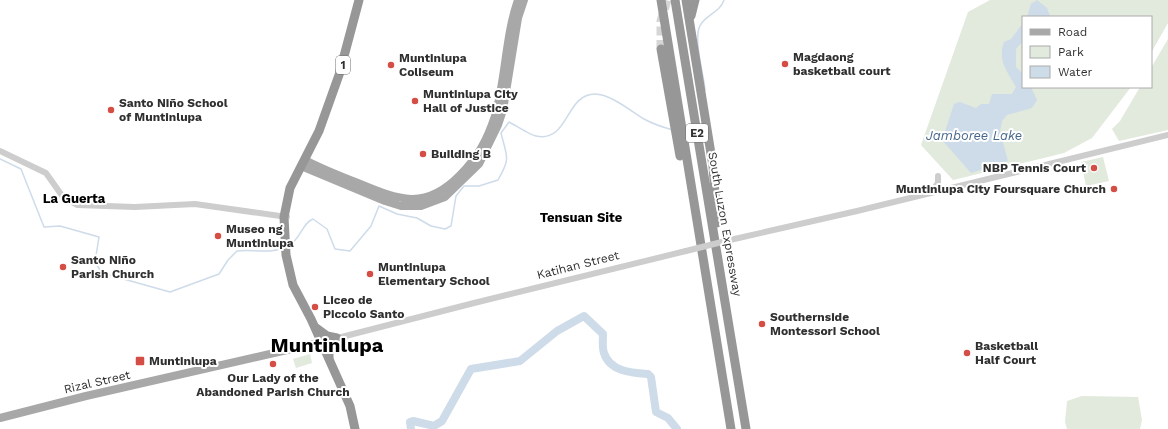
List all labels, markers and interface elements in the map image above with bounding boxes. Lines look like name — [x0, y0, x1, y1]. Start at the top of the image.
legend — [1022, 16, 1152, 88]
text: Road — [1058, 25, 1087, 39]
text: Park — [1058, 45, 1084, 59]
place label: Magdaong basketball court — [793, 50, 891, 78]
place label: Muntinlupa Coliseum — [399, 51, 467, 79]
road number: 1 — [336, 56, 350, 74]
marker: Magdaong basketball court — [780, 59, 790, 69]
marker: Muntinlupa Coliseum — [386, 60, 396, 70]
text: Water — [1058, 65, 1093, 79]
place label: Muntinlupa City Hall of Justice — [423, 87, 518, 115]
place label: Santo Niño School of Muntinlupa — [119, 96, 228, 124]
marker: Muntinlupa City Hall of Justice — [410, 96, 420, 106]
marker: Santo Niño School of Muntinlupa — [106, 105, 116, 115]
road number: E2 — [686, 124, 708, 142]
water label: Jamboree Lake — [926, 128, 1022, 143]
place label: Building B — [431, 147, 491, 161]
marker: Building B — [418, 149, 428, 159]
street label: South Luzon Expressway — [705, 151, 745, 298]
place label: NBP Tennis Court — [983, 161, 1087, 175]
marker: NBP Tennis Court — [1089, 163, 1099, 173]
place label: Muntinlupa City Foursquare Church — [896, 182, 1106, 196]
marker: Muntinlupa City Foursquare Church — [1109, 184, 1119, 194]
district label: La Guerta — [43, 191, 106, 206]
district label: Tensuan Site — [540, 210, 623, 225]
place label: Museo ng Muntinlupa — [226, 222, 294, 250]
marker: Museo ng Muntinlupa — [213, 231, 223, 241]
street label: Katihan Street — [535, 248, 621, 282]
place label: Santo Niño Parish Church — [71, 253, 154, 281]
place label: Muntinlupa Elementary School — [378, 260, 490, 288]
marker: Santo Niño Parish Church — [58, 262, 68, 272]
marker: Muntinlupa Elementary School — [365, 269, 375, 279]
place label: Liceo de Piccolo Santo — [323, 293, 404, 321]
marker: Liceo de Piccolo Santo — [310, 302, 320, 312]
place label: Southernside Montessori School — [770, 310, 880, 338]
marker: Southernside Montessori School — [757, 319, 767, 329]
district label: Muntinlupa — [271, 333, 384, 357]
place label: Basketball Half Court — [975, 339, 1038, 367]
marker: Basketball Half Court — [962, 348, 972, 358]
place label: Muntinlupa — [149, 354, 217, 368]
marker: Muntinlupa — [134, 355, 146, 367]
marker: Our Lady of the Abandoned Parish Church — [268, 359, 278, 369]
street label: Rizal Street — [62, 368, 132, 396]
place label: Our Lady of the Abandoned Parish Church — [196, 371, 350, 399]

